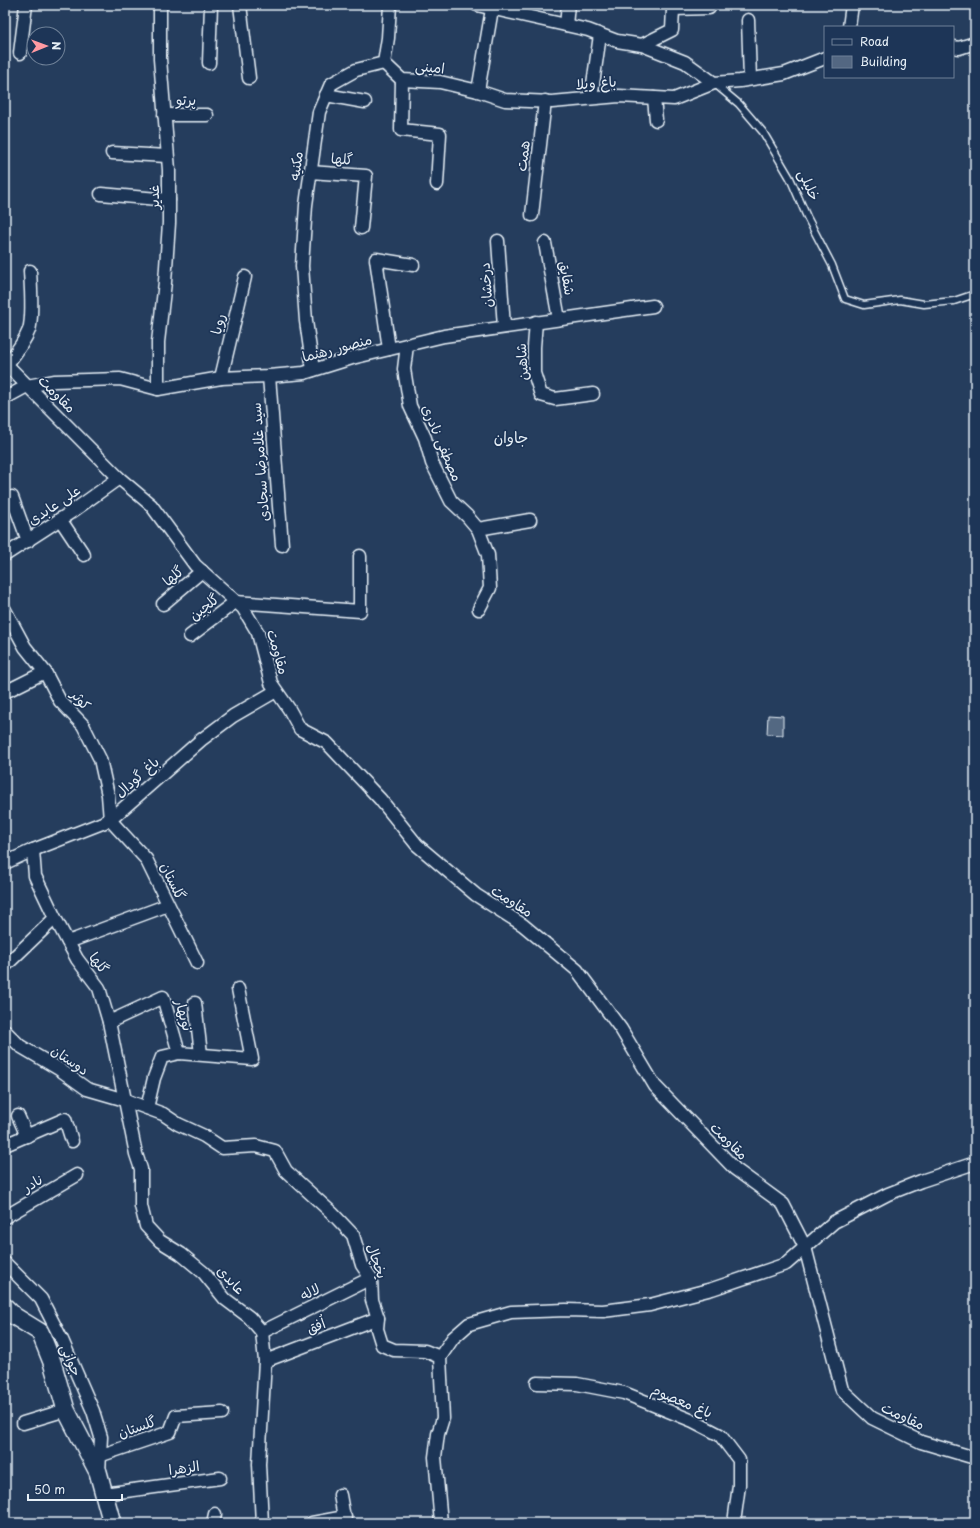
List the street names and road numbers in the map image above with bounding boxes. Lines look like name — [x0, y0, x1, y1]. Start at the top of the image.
street label: امینی — [414, 55, 446, 79]
street label: باغ ویلا — [575, 71, 617, 94]
street label: پرتو — [175, 89, 196, 110]
street label: همت — [510, 139, 535, 173]
street label: گلها — [330, 147, 354, 170]
street label: مکنیه — [283, 150, 308, 182]
street label: خلیلی — [793, 166, 826, 204]
street label: غدیر — [143, 185, 164, 210]
street label: شقایق — [554, 259, 581, 297]
street label: درخشان — [473, 262, 498, 308]
street label: رویا — [205, 312, 230, 336]
street label: منصور رهنما — [300, 328, 374, 367]
street label: شاهین — [510, 343, 533, 381]
street label: مقاومت — [34, 370, 81, 417]
street label: مصطفی نادری — [417, 401, 468, 485]
street label: سید غلامرضا سجادی — [245, 402, 274, 522]
street label: علی عابدی — [23, 479, 84, 530]
street label: گلها — [157, 560, 188, 591]
street label: گلچین — [184, 588, 223, 625]
street label: مقاومت — [262, 627, 295, 677]
street label: کوثر — [66, 684, 96, 715]
street label: باغ گودال — [110, 751, 164, 802]
street label: گلستان — [155, 859, 191, 903]
street label: مقاومت — [487, 879, 537, 922]
street label: گلها — [84, 947, 114, 978]
street label: نوبهار — [170, 995, 199, 1033]
street label: دوستان — [47, 1039, 93, 1080]
street label: مقاومت — [706, 1117, 753, 1164]
street label: نادر — [17, 1168, 47, 1197]
street label: یخچال — [362, 1241, 393, 1281]
street label: عابدی — [212, 1260, 250, 1299]
street label: لاله — [296, 1278, 323, 1305]
street label: اُفق — [303, 1312, 329, 1339]
street label: جوانی — [55, 1340, 88, 1379]
street label: باغ معصوم — [648, 1378, 716, 1425]
street label: مقاومت — [878, 1396, 928, 1435]
street label: گلستان — [115, 1410, 159, 1443]
street label: الزهرا — [167, 1455, 201, 1480]

